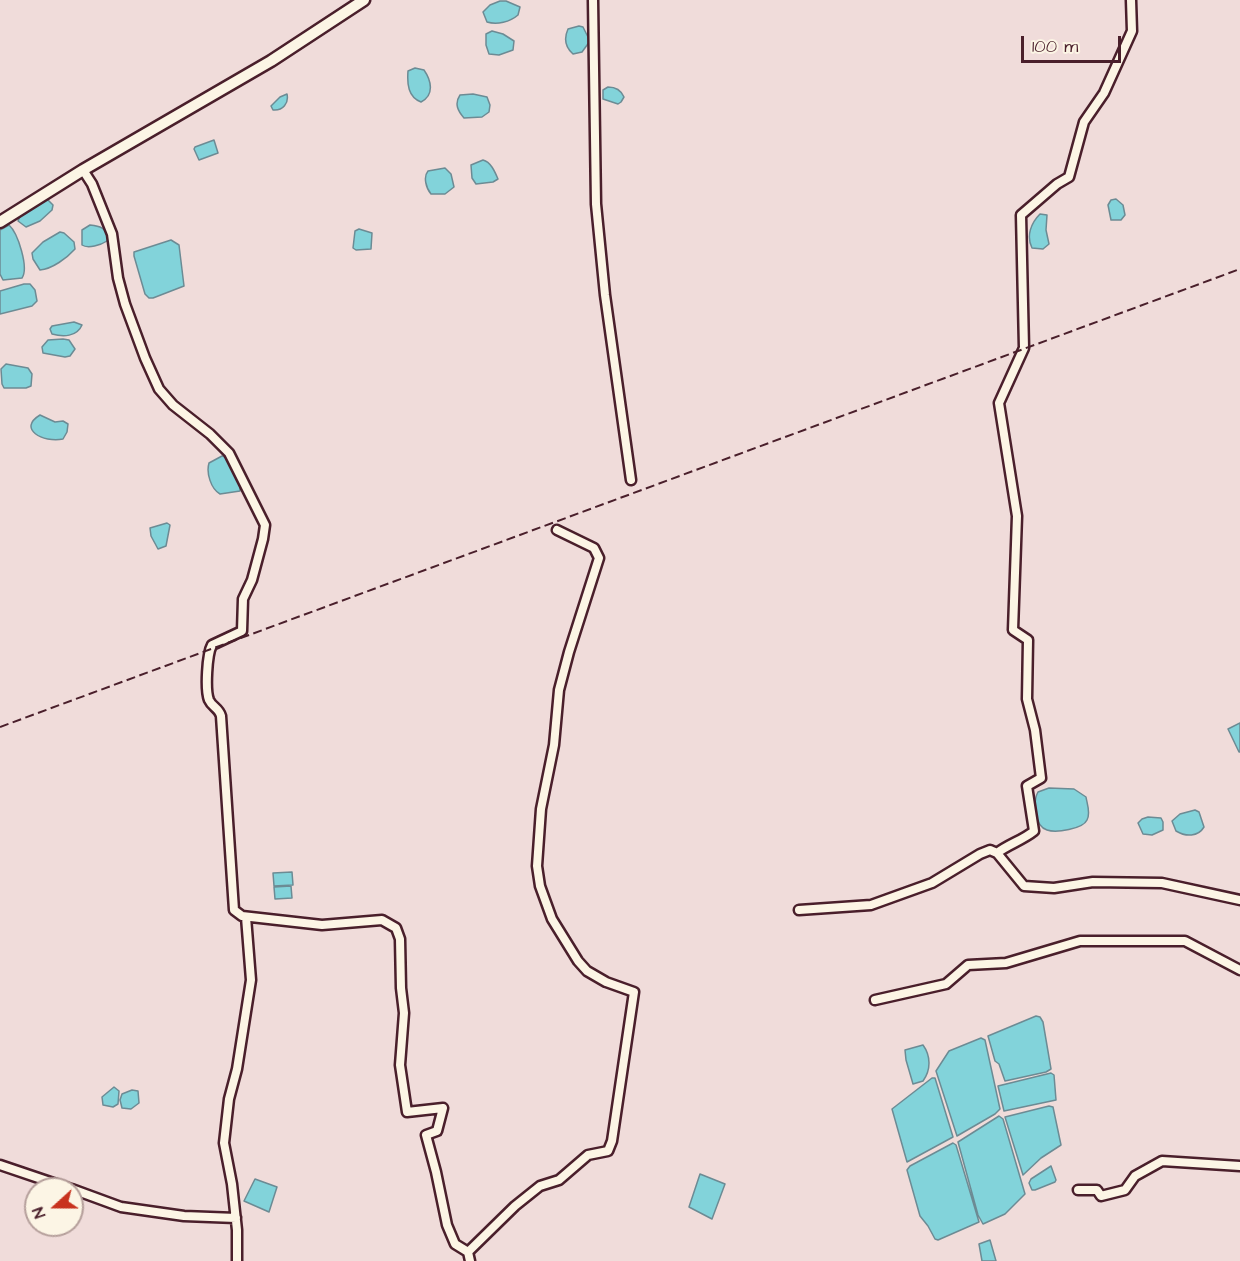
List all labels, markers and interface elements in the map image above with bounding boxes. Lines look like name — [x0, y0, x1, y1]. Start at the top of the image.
scale bar — [1024, 24, 1124, 62]
text: 100 m — [1032, 34, 1078, 59]
north arrow — [24, 1177, 84, 1237]
text: N — [27, 1204, 51, 1221]

